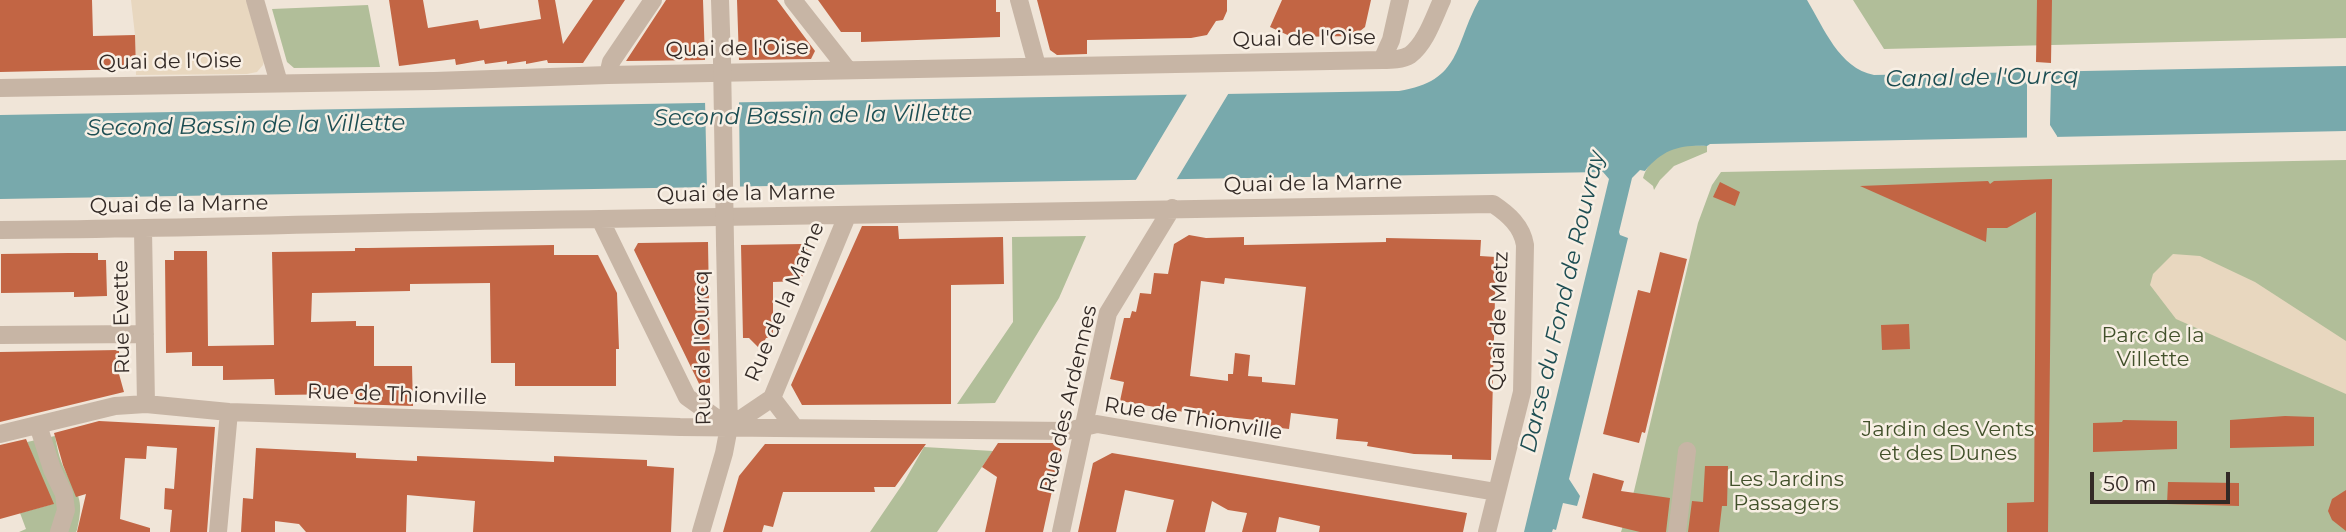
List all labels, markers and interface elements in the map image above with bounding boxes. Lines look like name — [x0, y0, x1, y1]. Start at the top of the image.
street label: Quai de l'Oise — [1232, 25, 1376, 53]
street label: Quai de l'Oise — [665, 35, 809, 63]
street label: Quai de l'Oise — [98, 48, 242, 76]
water label: Canal de l'Ourcq — [1885, 63, 2079, 93]
water label: Second Bassin de la Villette — [653, 99, 973, 133]
water label: Second Bassin de la Villette — [86, 109, 406, 143]
water label: Darse du Fond de Rouvray — [1515, 148, 1611, 456]
street label: Quai de la Marne — [1223, 170, 1403, 198]
street label: Quai de la Marne — [656, 180, 836, 208]
street label: Quai de la Marne — [89, 191, 269, 219]
street label: Rue de la Marne — [740, 218, 830, 386]
street label: Quai de Metz — [1484, 251, 1514, 391]
street label: Rue Evette — [108, 260, 136, 374]
street label: Rue de l'Ourcq — [689, 270, 717, 426]
street label: Rue des Ardennes — [1035, 303, 1103, 495]
park label: Parc de la Villette — [2101, 323, 2205, 373]
street label: Rue de Thionville — [307, 379, 487, 411]
street label: Rue de Thionville — [1102, 392, 1284, 446]
park label: Jardin des Vents et des Dunes — [1862, 417, 2034, 467]
scale bar — [2094, 458, 2234, 502]
park label: Les Jardins Passagers — [1728, 467, 1844, 517]
text: 50 m — [2103, 471, 2157, 496]

